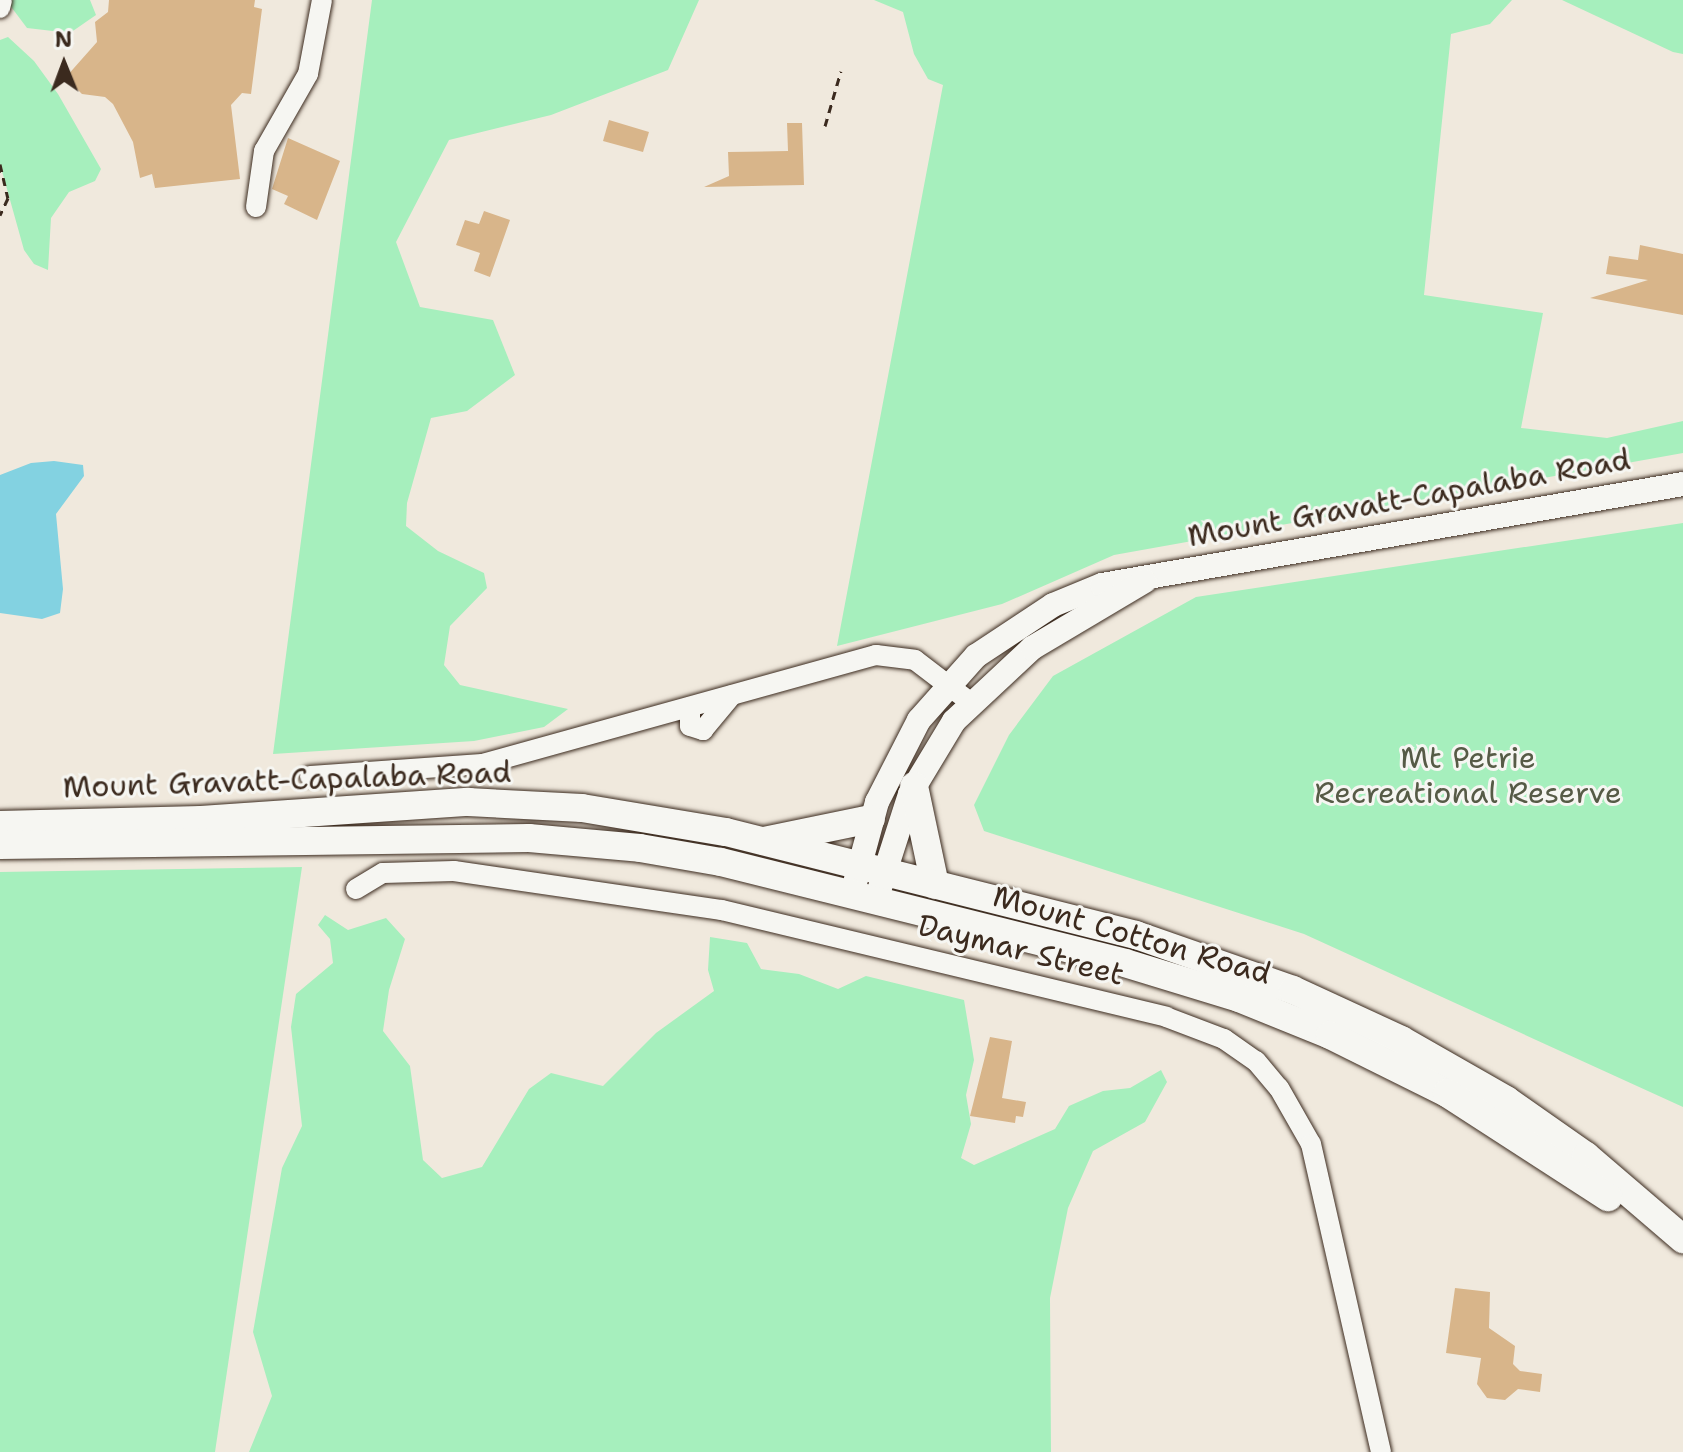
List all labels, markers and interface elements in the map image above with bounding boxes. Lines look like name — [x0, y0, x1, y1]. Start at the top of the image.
north arrow — [24, 24, 104, 104]
text: N — [55, 25, 73, 54]
street label: Mount Gravatt-Capalaba Road — [1185, 441, 1633, 555]
park label: Mt Petrie Recreational Reserve — [1314, 740, 1622, 810]
street label: Mount Gravatt-Capalaba Road — [62, 754, 512, 806]
street label: Mount Cotton Road — [989, 878, 1275, 992]
street label: Daymar Street — [914, 907, 1128, 993]

